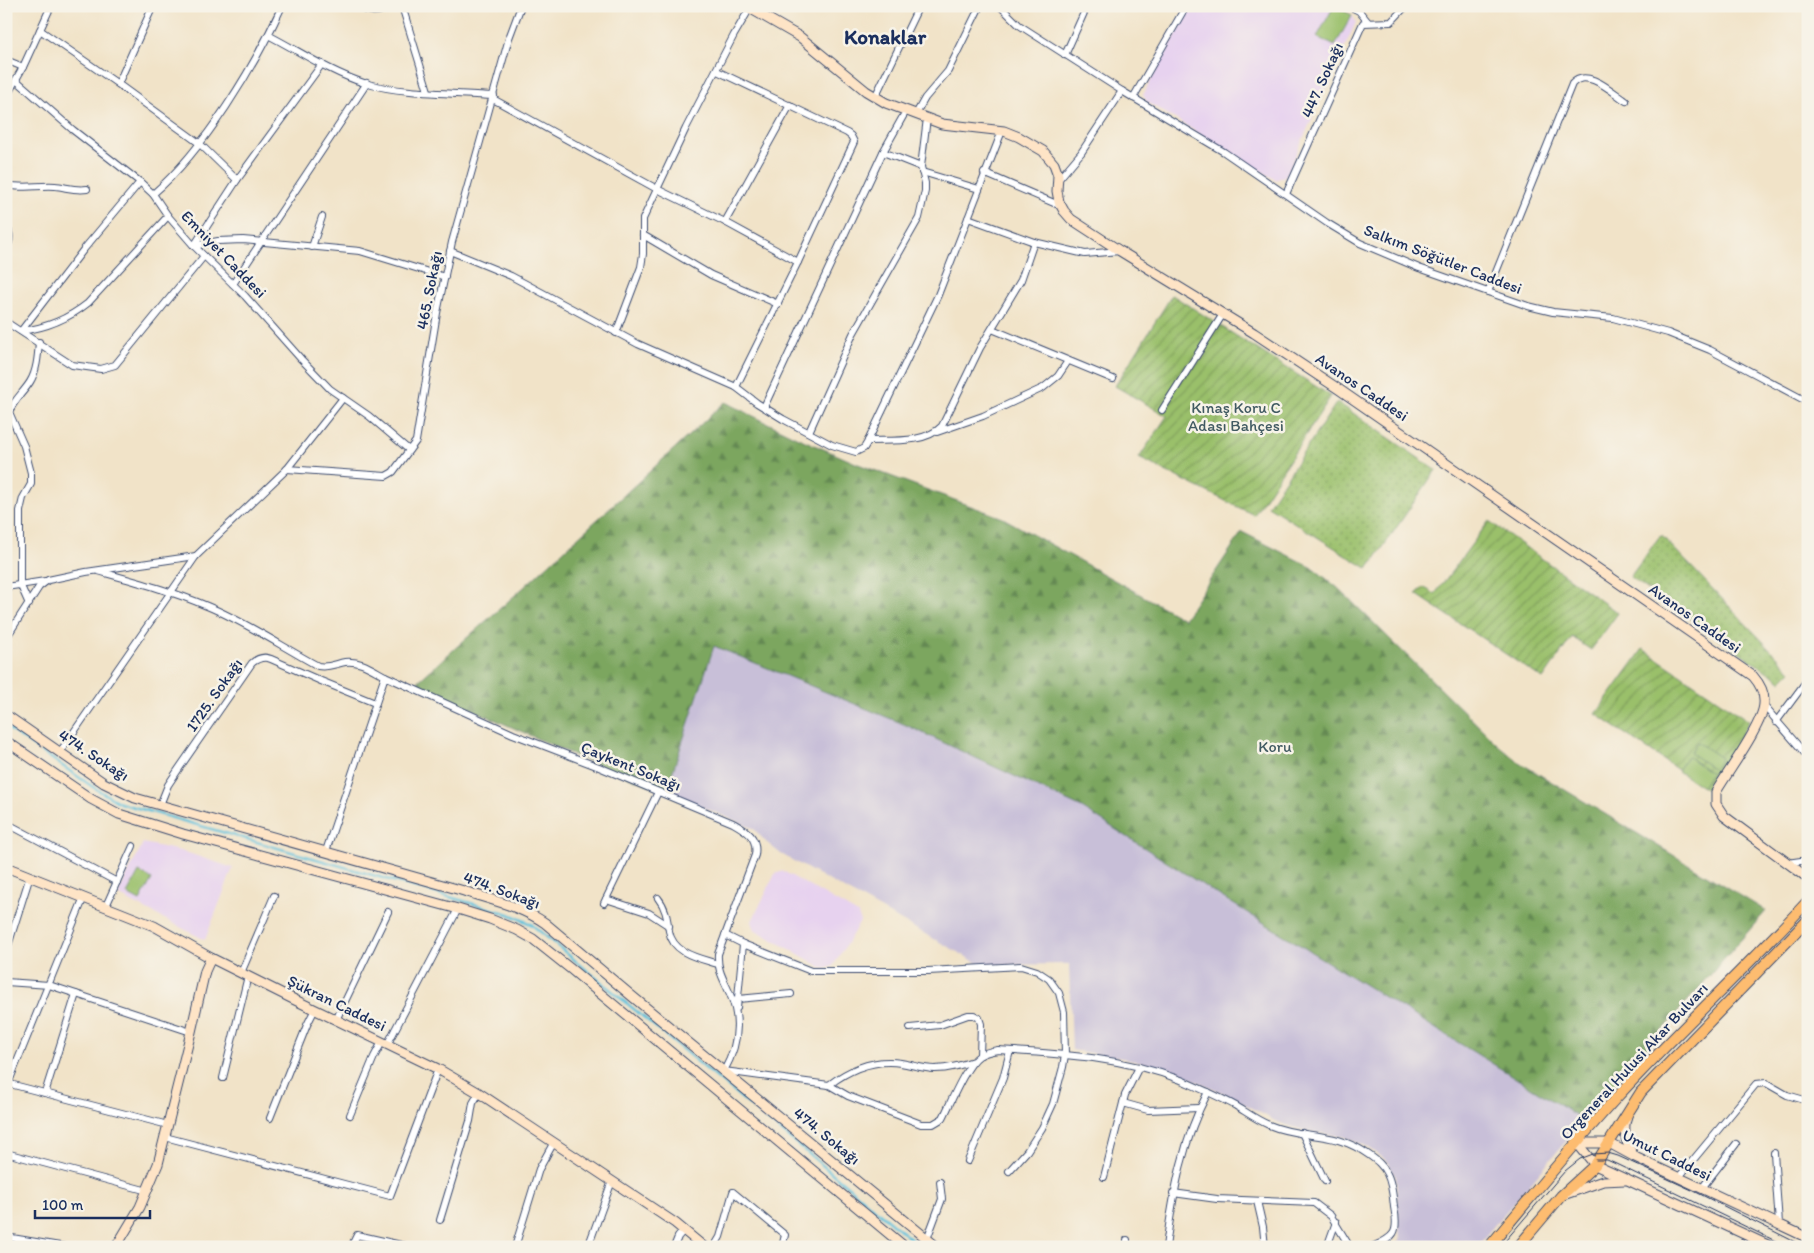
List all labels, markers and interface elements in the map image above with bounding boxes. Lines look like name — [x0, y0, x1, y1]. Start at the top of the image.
district label: Konaklar — [844, 24, 927, 49]
street label: 447. Sokağı — [1297, 39, 1347, 121]
street label: Emniyet Caddesi — [177, 206, 271, 302]
street label: Salkım Söğütler Caddesi — [1361, 220, 1525, 298]
street label: 465. Sokağı — [412, 249, 446, 331]
street label: Avanos Caddesi — [1312, 349, 1412, 425]
park label: Kınaş Koru C Adası Bahçesi — [1188, 398, 1284, 435]
street label: Avanos Caddesi — [1645, 579, 1745, 657]
street label: 1725. Sokağı — [182, 655, 246, 735]
street label: 474. Sokağı — [55, 725, 133, 785]
street label: Çaykent Sokağı — [578, 737, 684, 795]
park label: Koru — [1258, 737, 1292, 756]
street label: 474. Sokağı — [461, 867, 543, 913]
street label: Şükran Caddesi — [284, 971, 390, 1035]
street label: Orgeneral Hulusi Akar Bulvarı — [1556, 979, 1712, 1143]
street label: 474. Sokağı — [790, 1103, 864, 1169]
street label: Umut Caddesi — [1619, 1125, 1715, 1185]
scale bar — [35, 1188, 150, 1220]
text: 100 m — [42, 1196, 84, 1214]

